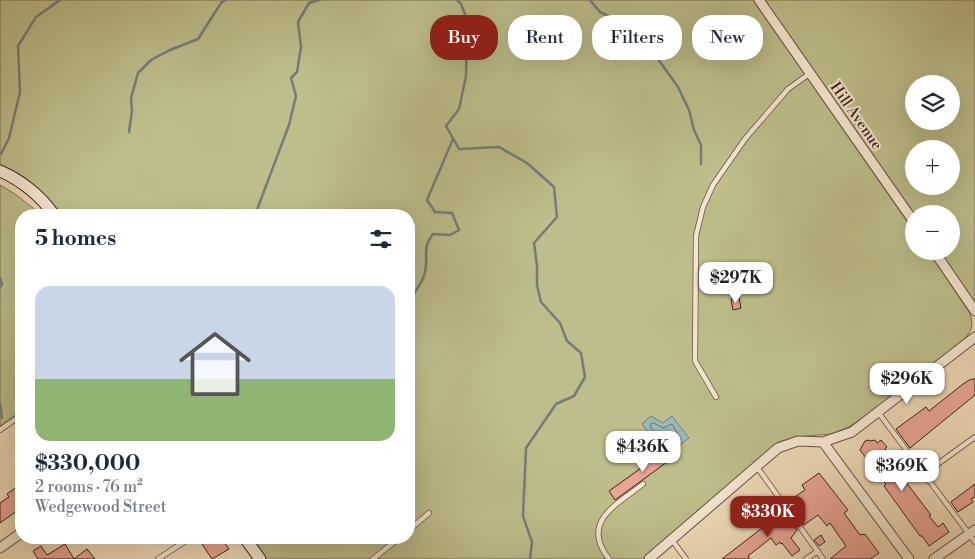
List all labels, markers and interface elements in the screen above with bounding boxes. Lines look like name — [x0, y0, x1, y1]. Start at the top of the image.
chip: Buy — [430, 15, 498, 60]
chip: Rent — [508, 15, 582, 60]
chip: Filters — [592, 15, 682, 60]
chip: New — [692, 15, 763, 60]
map controls — [905, 75, 960, 260]
button: layers — [905, 75, 960, 130]
street label: Hill Avenue — [826, 78, 886, 154]
button: + — [905, 140, 960, 195]
button: − — [905, 205, 960, 260]
icon: filters — [367, 225, 395, 253]
text: 5 homes — [35, 226, 116, 252]
pin: $297K — [701, 262, 771, 304]
text: $297K — [710, 268, 762, 288]
icon: home — [170, 319, 260, 409]
pin: $296K — [872, 362, 942, 405]
text: $296K — [881, 369, 933, 389]
pin: $436K — [608, 430, 678, 473]
text: $436K — [617, 437, 669, 457]
pin: $369K — [867, 450, 937, 492]
text: $330,000 — [35, 451, 140, 477]
text: $369K — [876, 456, 928, 476]
text: 2 rooms · 76 m² — [35, 477, 143, 497]
pin: $330K — [733, 496, 803, 538]
text: Wedgewood Street — [35, 497, 167, 517]
text: $330K — [741, 502, 795, 522]

